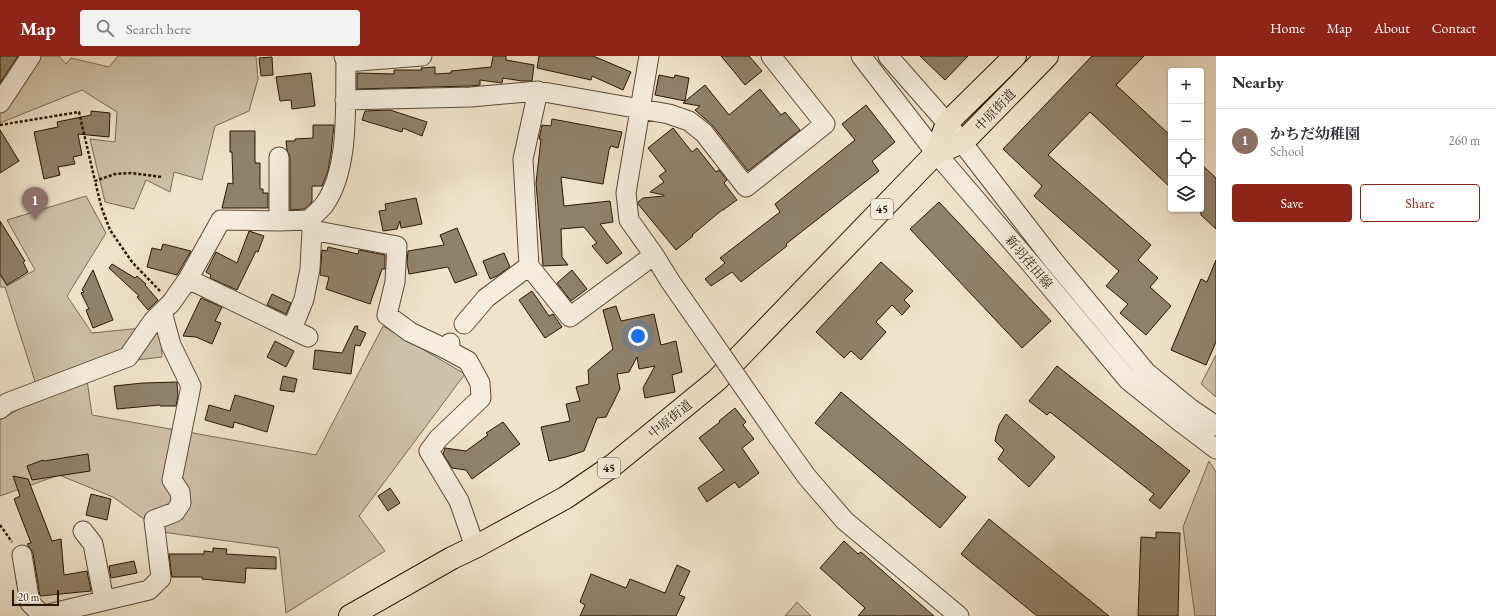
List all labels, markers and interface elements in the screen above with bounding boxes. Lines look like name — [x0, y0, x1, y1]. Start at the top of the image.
search box — [80, 10, 360, 46]
text: Map — [20, 16, 56, 41]
icon: search — [94, 17, 116, 39]
text: Search here — [126, 19, 191, 38]
text: Home — [1270, 19, 1305, 37]
text: Map — [1327, 19, 1352, 37]
text: About — [1374, 19, 1410, 37]
text: Contact — [1432, 19, 1476, 37]
map controls — [1168, 68, 1204, 212]
button: + — [1168, 68, 1204, 104]
text: Nearby — [1232, 71, 1284, 93]
street label: 中原街道 — [971, 85, 1019, 135]
button: − — [1168, 104, 1204, 140]
text: かちだ幼稚園 — [1270, 124, 1360, 143]
text: 1 — [1242, 132, 1248, 149]
text: 260 m — [1449, 132, 1480, 149]
button: locate — [1168, 140, 1204, 176]
text: School — [1270, 143, 1304, 160]
button: layers — [1168, 176, 1204, 212]
button: Save — [1232, 184, 1352, 222]
button: Share — [1360, 184, 1480, 222]
pin: 1 — [22, 187, 48, 220]
road number: 45 — [871, 199, 893, 219]
street label: 新羽荏田線 — [1002, 232, 1056, 292]
your location — [628, 326, 648, 346]
street label: 中原街道 — [644, 396, 696, 442]
road number: 45 — [598, 458, 620, 478]
scale bar — [12, 588, 59, 607]
text: 20 m — [18, 590, 39, 604]

